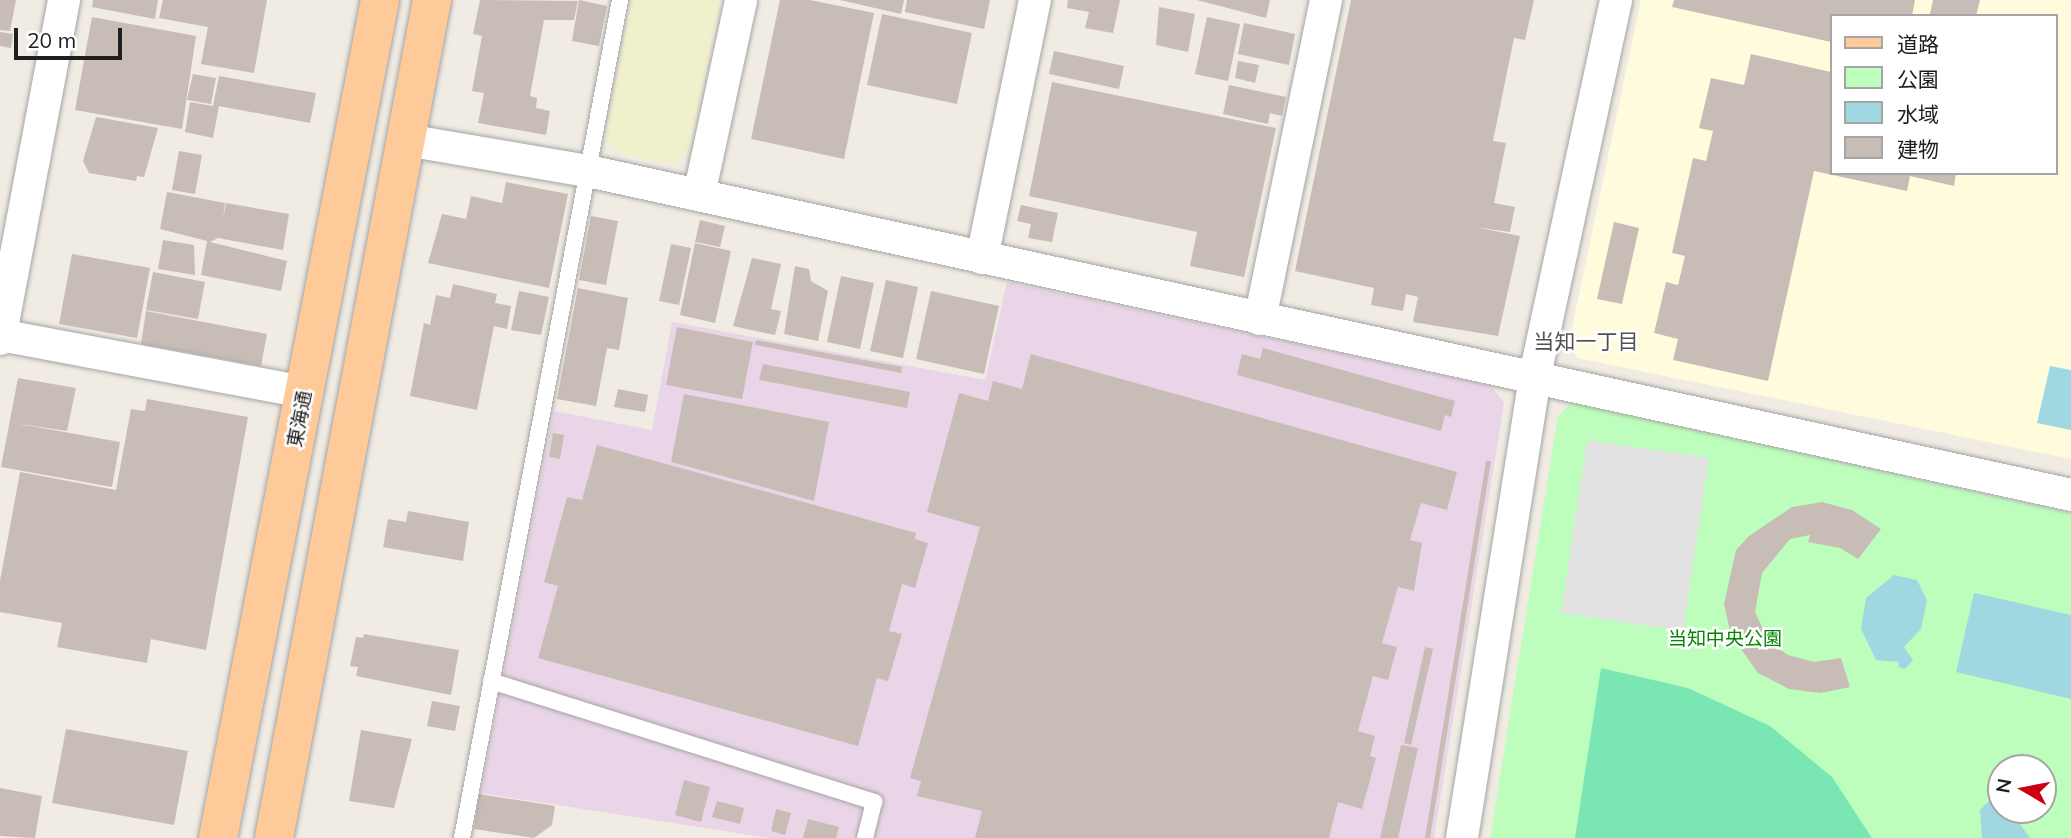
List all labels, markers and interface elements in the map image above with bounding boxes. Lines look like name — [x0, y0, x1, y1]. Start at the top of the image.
scale bar — [18, 14, 126, 58]
legend — [1829, 14, 2057, 175]
text: 20 m — [27, 27, 76, 53]
text: 道路 — [1897, 31, 1939, 57]
text: 公園 — [1897, 66, 1939, 92]
text: 水域 — [1897, 101, 1939, 127]
text: 建物 — [1897, 136, 1939, 162]
district label: 当知一丁目 — [1534, 328, 1638, 354]
street label: 東海通 — [283, 389, 317, 449]
park label: 当知中央公園 — [1668, 628, 1782, 650]
north arrow — [1987, 754, 2057, 824]
text: N — [1990, 777, 2016, 795]

